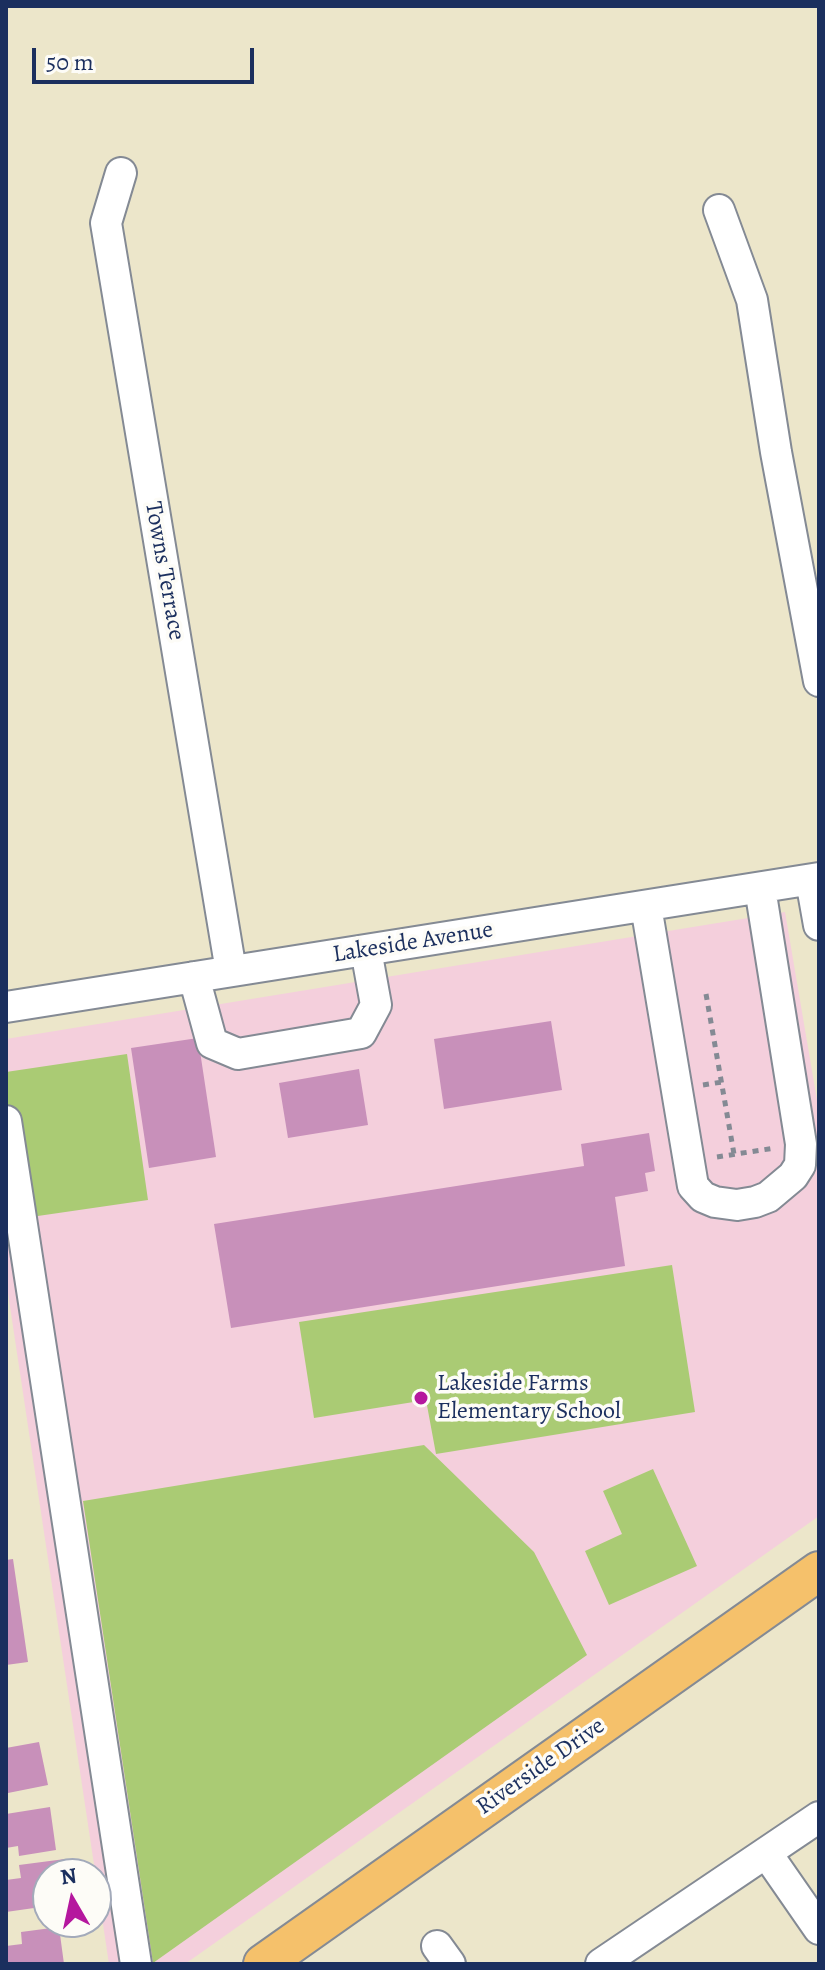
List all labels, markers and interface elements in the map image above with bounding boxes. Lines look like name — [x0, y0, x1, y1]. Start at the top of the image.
scale bar — [36, 32, 258, 82]
text: 50 m — [46, 46, 94, 78]
street label: Towns Terrace — [138, 500, 190, 642]
street label: Lakeside Avenue — [331, 916, 495, 970]
place label: Lakeside Farms Elementary School — [437, 1370, 621, 1426]
marker: Lakeside Farms Elementary School — [412, 1389, 430, 1407]
street label: Riverside Drive — [471, 1712, 611, 1822]
north arrow — [32, 1858, 112, 1938]
text: N — [58, 1860, 79, 1892]

